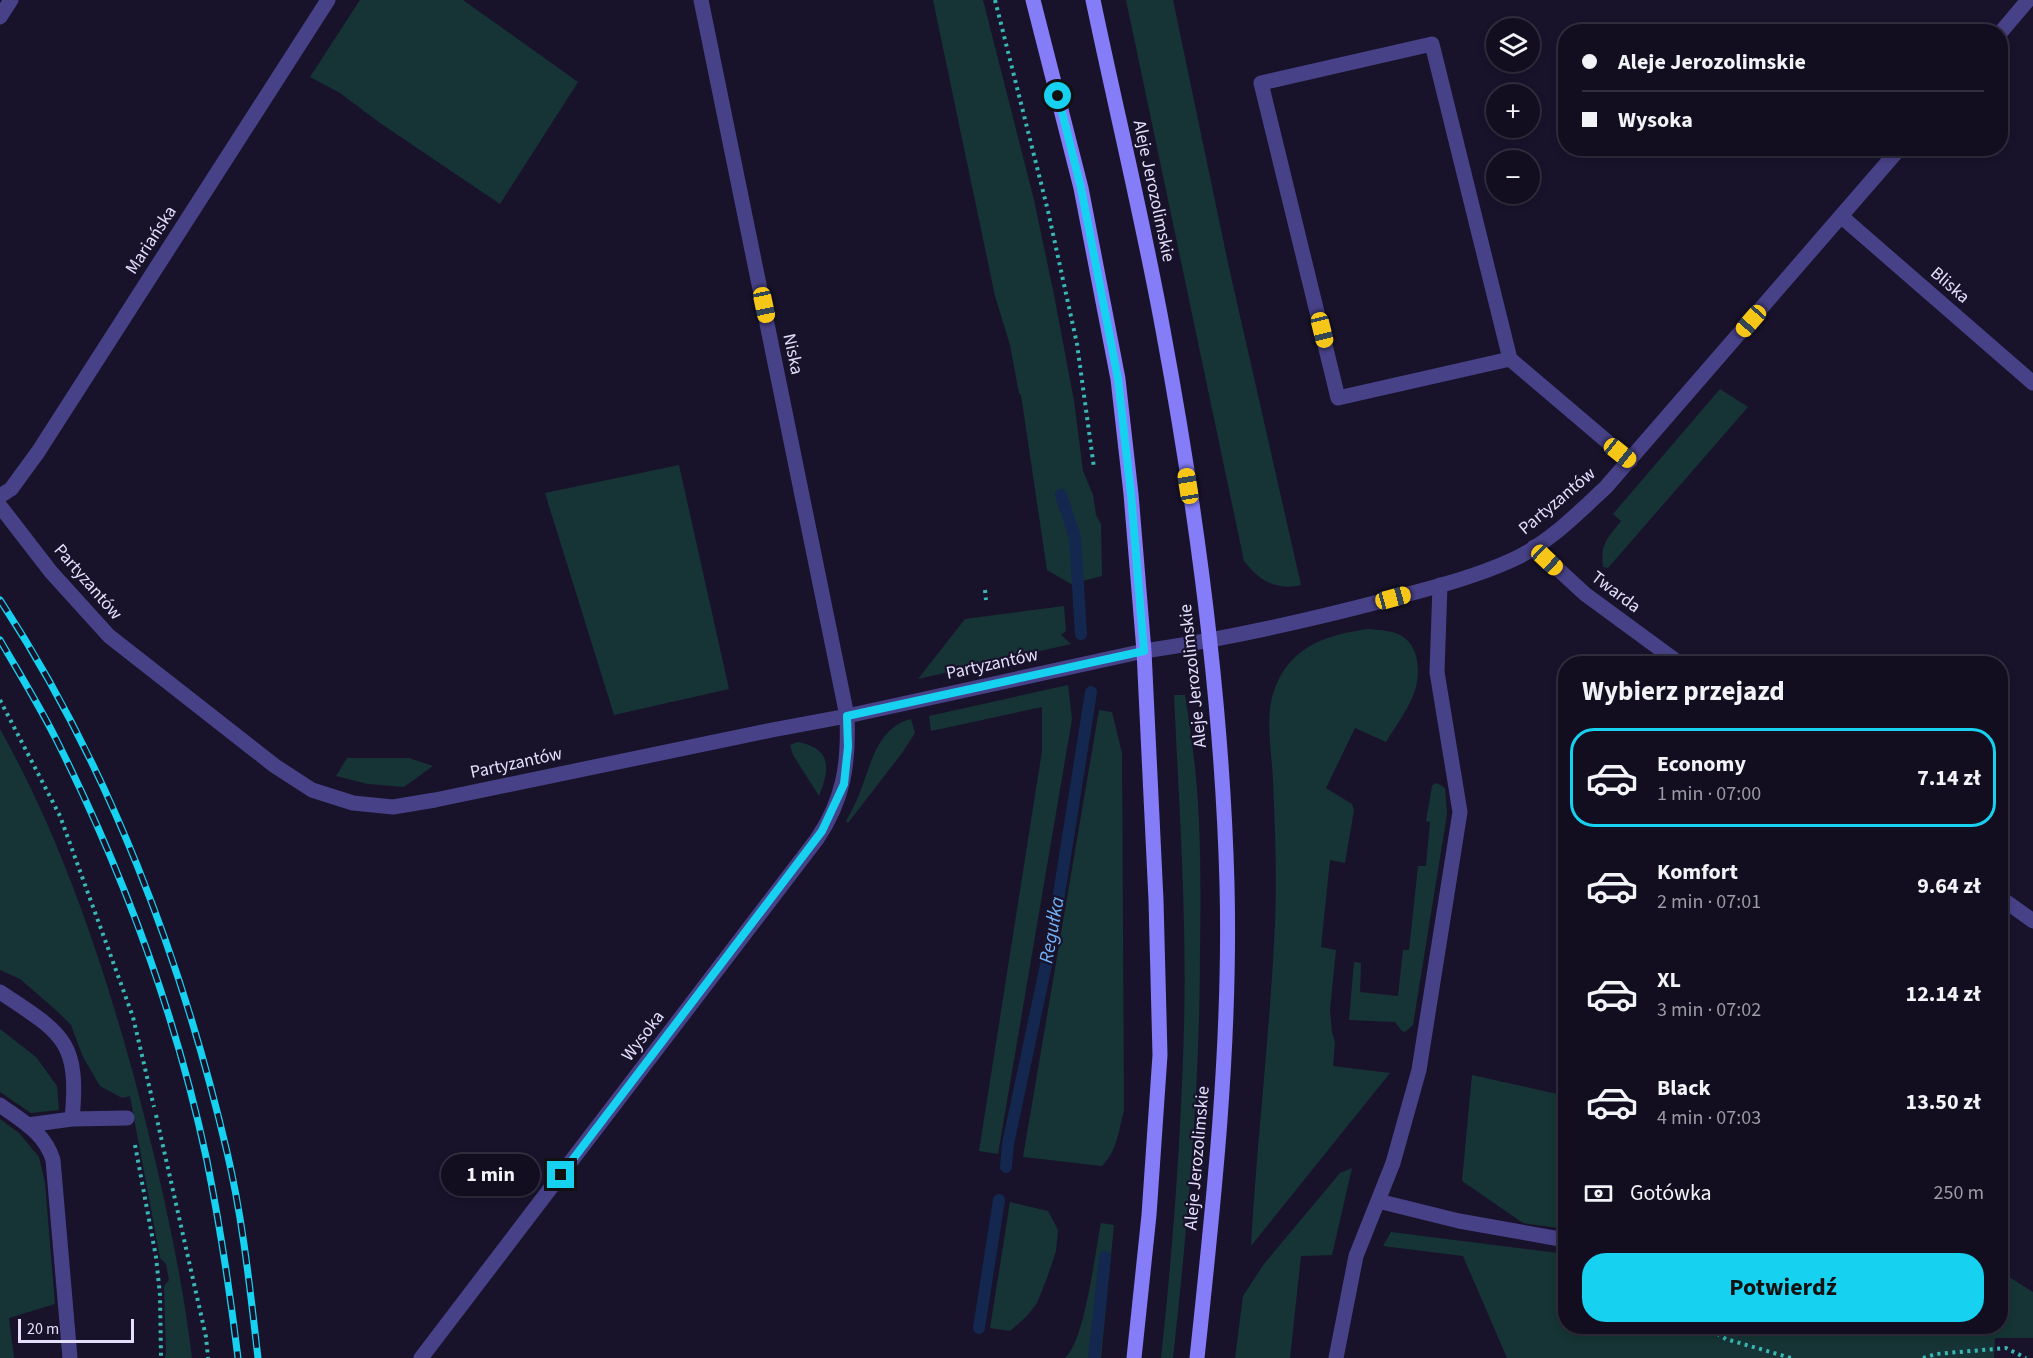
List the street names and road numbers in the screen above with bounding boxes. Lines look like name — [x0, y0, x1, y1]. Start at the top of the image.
street label: Aleje Jerozolimskie — [1127, 118, 1181, 264]
street label: Mariańska — [120, 201, 182, 279]
street label: Bliska — [1925, 261, 1975, 309]
street label: Niska — [776, 331, 810, 377]
street label: Partyzantów — [1513, 461, 1601, 541]
street label: Partyzantów — [48, 539, 128, 625]
street label: Twarda — [1586, 565, 1646, 619]
street label: Aleje Jerozolimskie — [1173, 603, 1213, 749]
street label: Partyzantów — [944, 642, 1040, 686]
street label: Partyzantów — [468, 741, 564, 785]
street label: Wysoka — [616, 1005, 670, 1067]
street label: Aleje Jerozolimskie — [1178, 1085, 1216, 1231]

